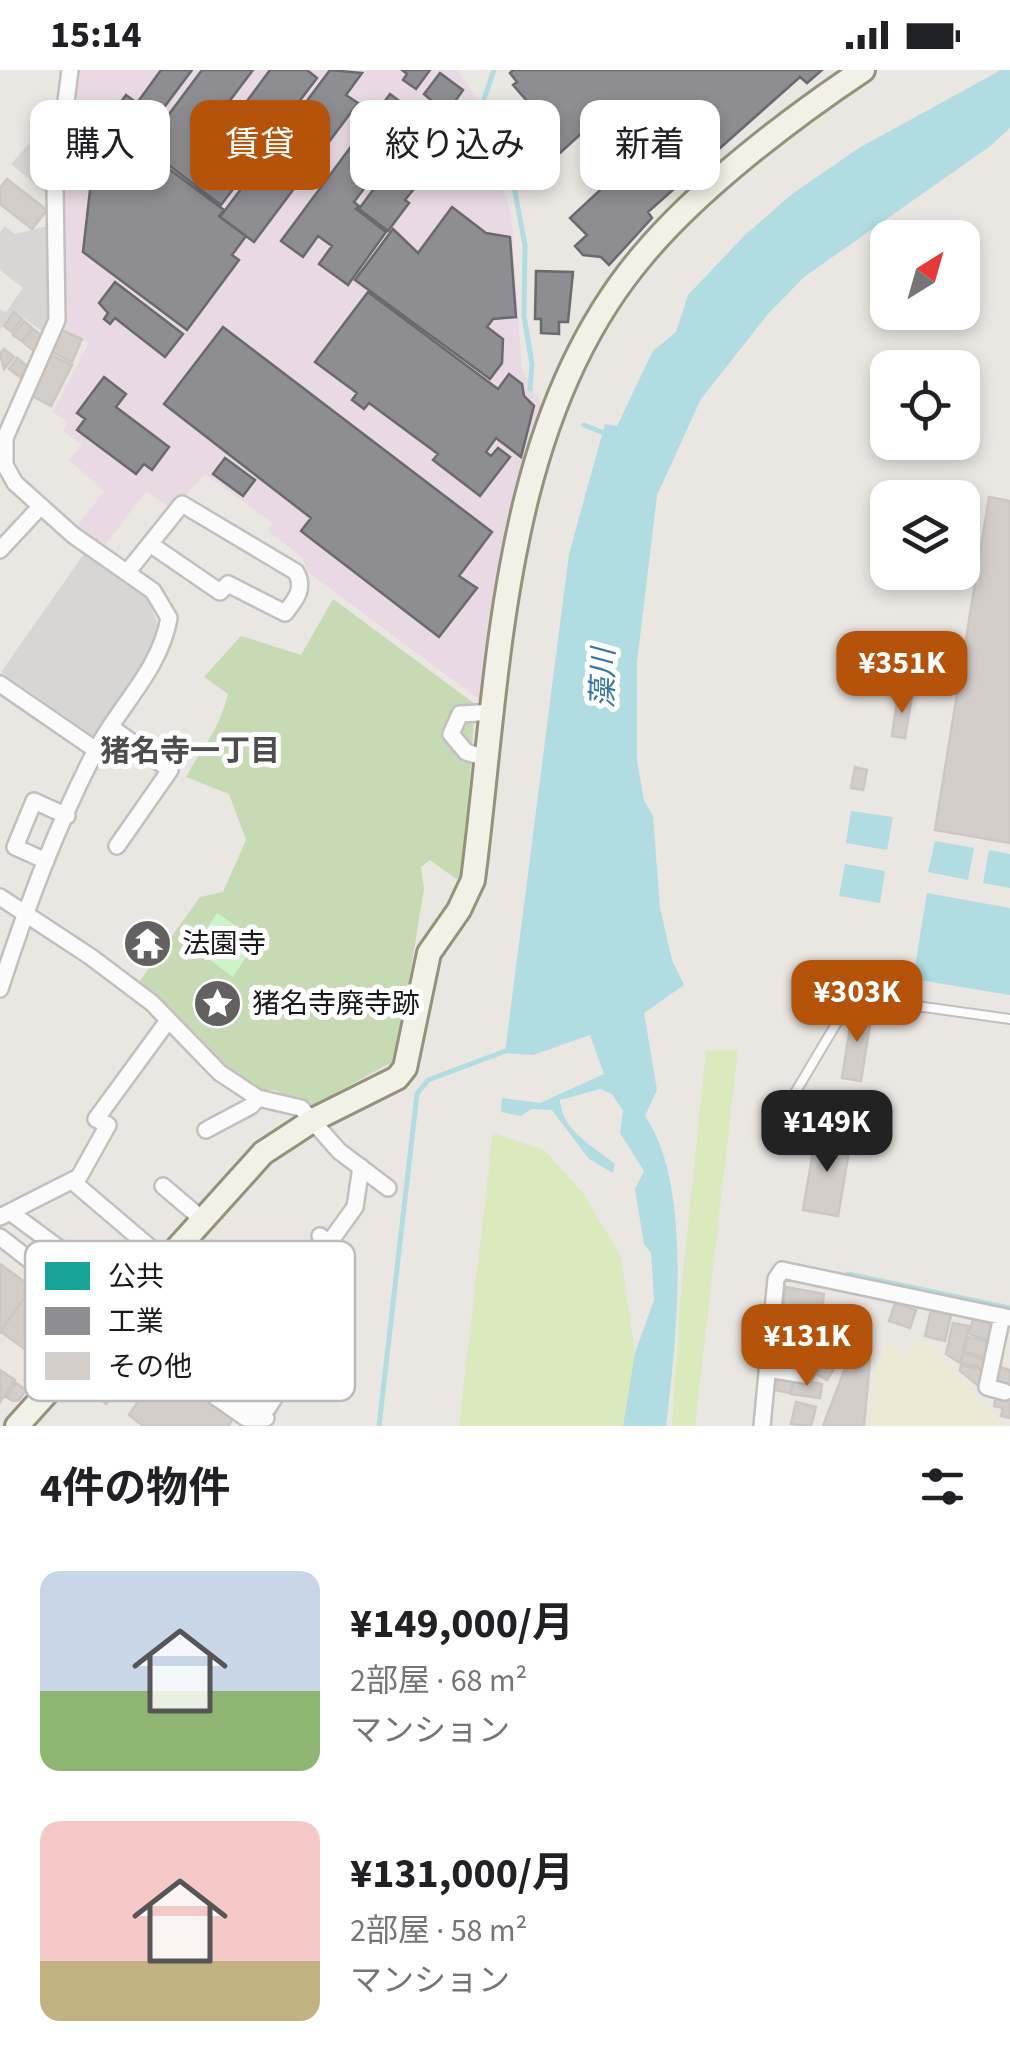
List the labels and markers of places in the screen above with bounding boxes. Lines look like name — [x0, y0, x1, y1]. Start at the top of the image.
pin: ¥351K — [832, 631, 972, 716]
temple icon: 法園寺 — [121, 917, 173, 969]
place label: 法園寺 — [182, 924, 266, 964]
pin: ¥303K — [787, 960, 927, 1045]
place icon: 猪名寺廃寺跡 — [191, 977, 243, 1029]
place label: 猪名寺廃寺跡 — [252, 984, 420, 1024]
pin: ¥149K — [757, 1090, 897, 1175]
pin: ¥131K — [737, 1304, 877, 1389]

